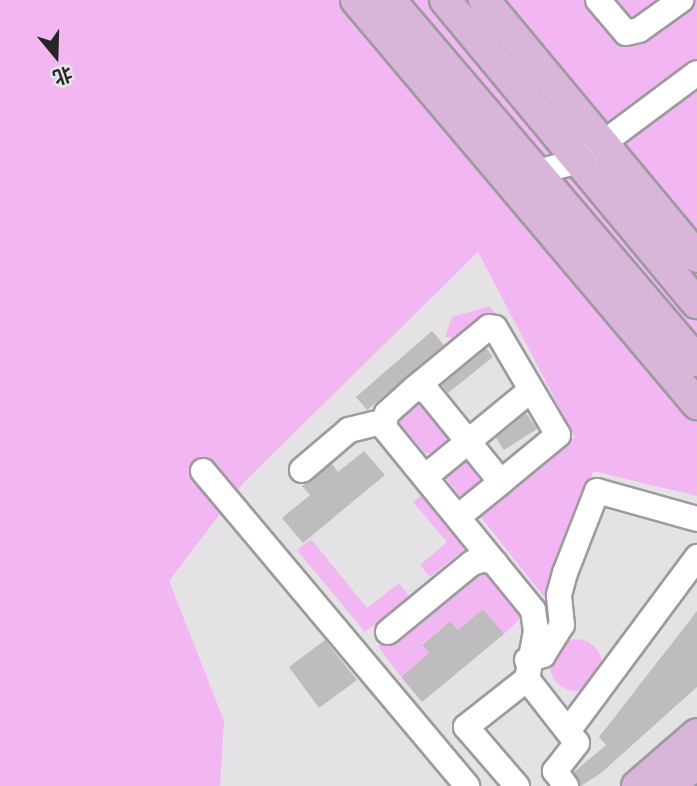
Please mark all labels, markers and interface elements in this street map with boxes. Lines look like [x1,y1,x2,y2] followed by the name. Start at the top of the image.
[21,21,91,91] north arrow
[50,60,76,91] text: 北

